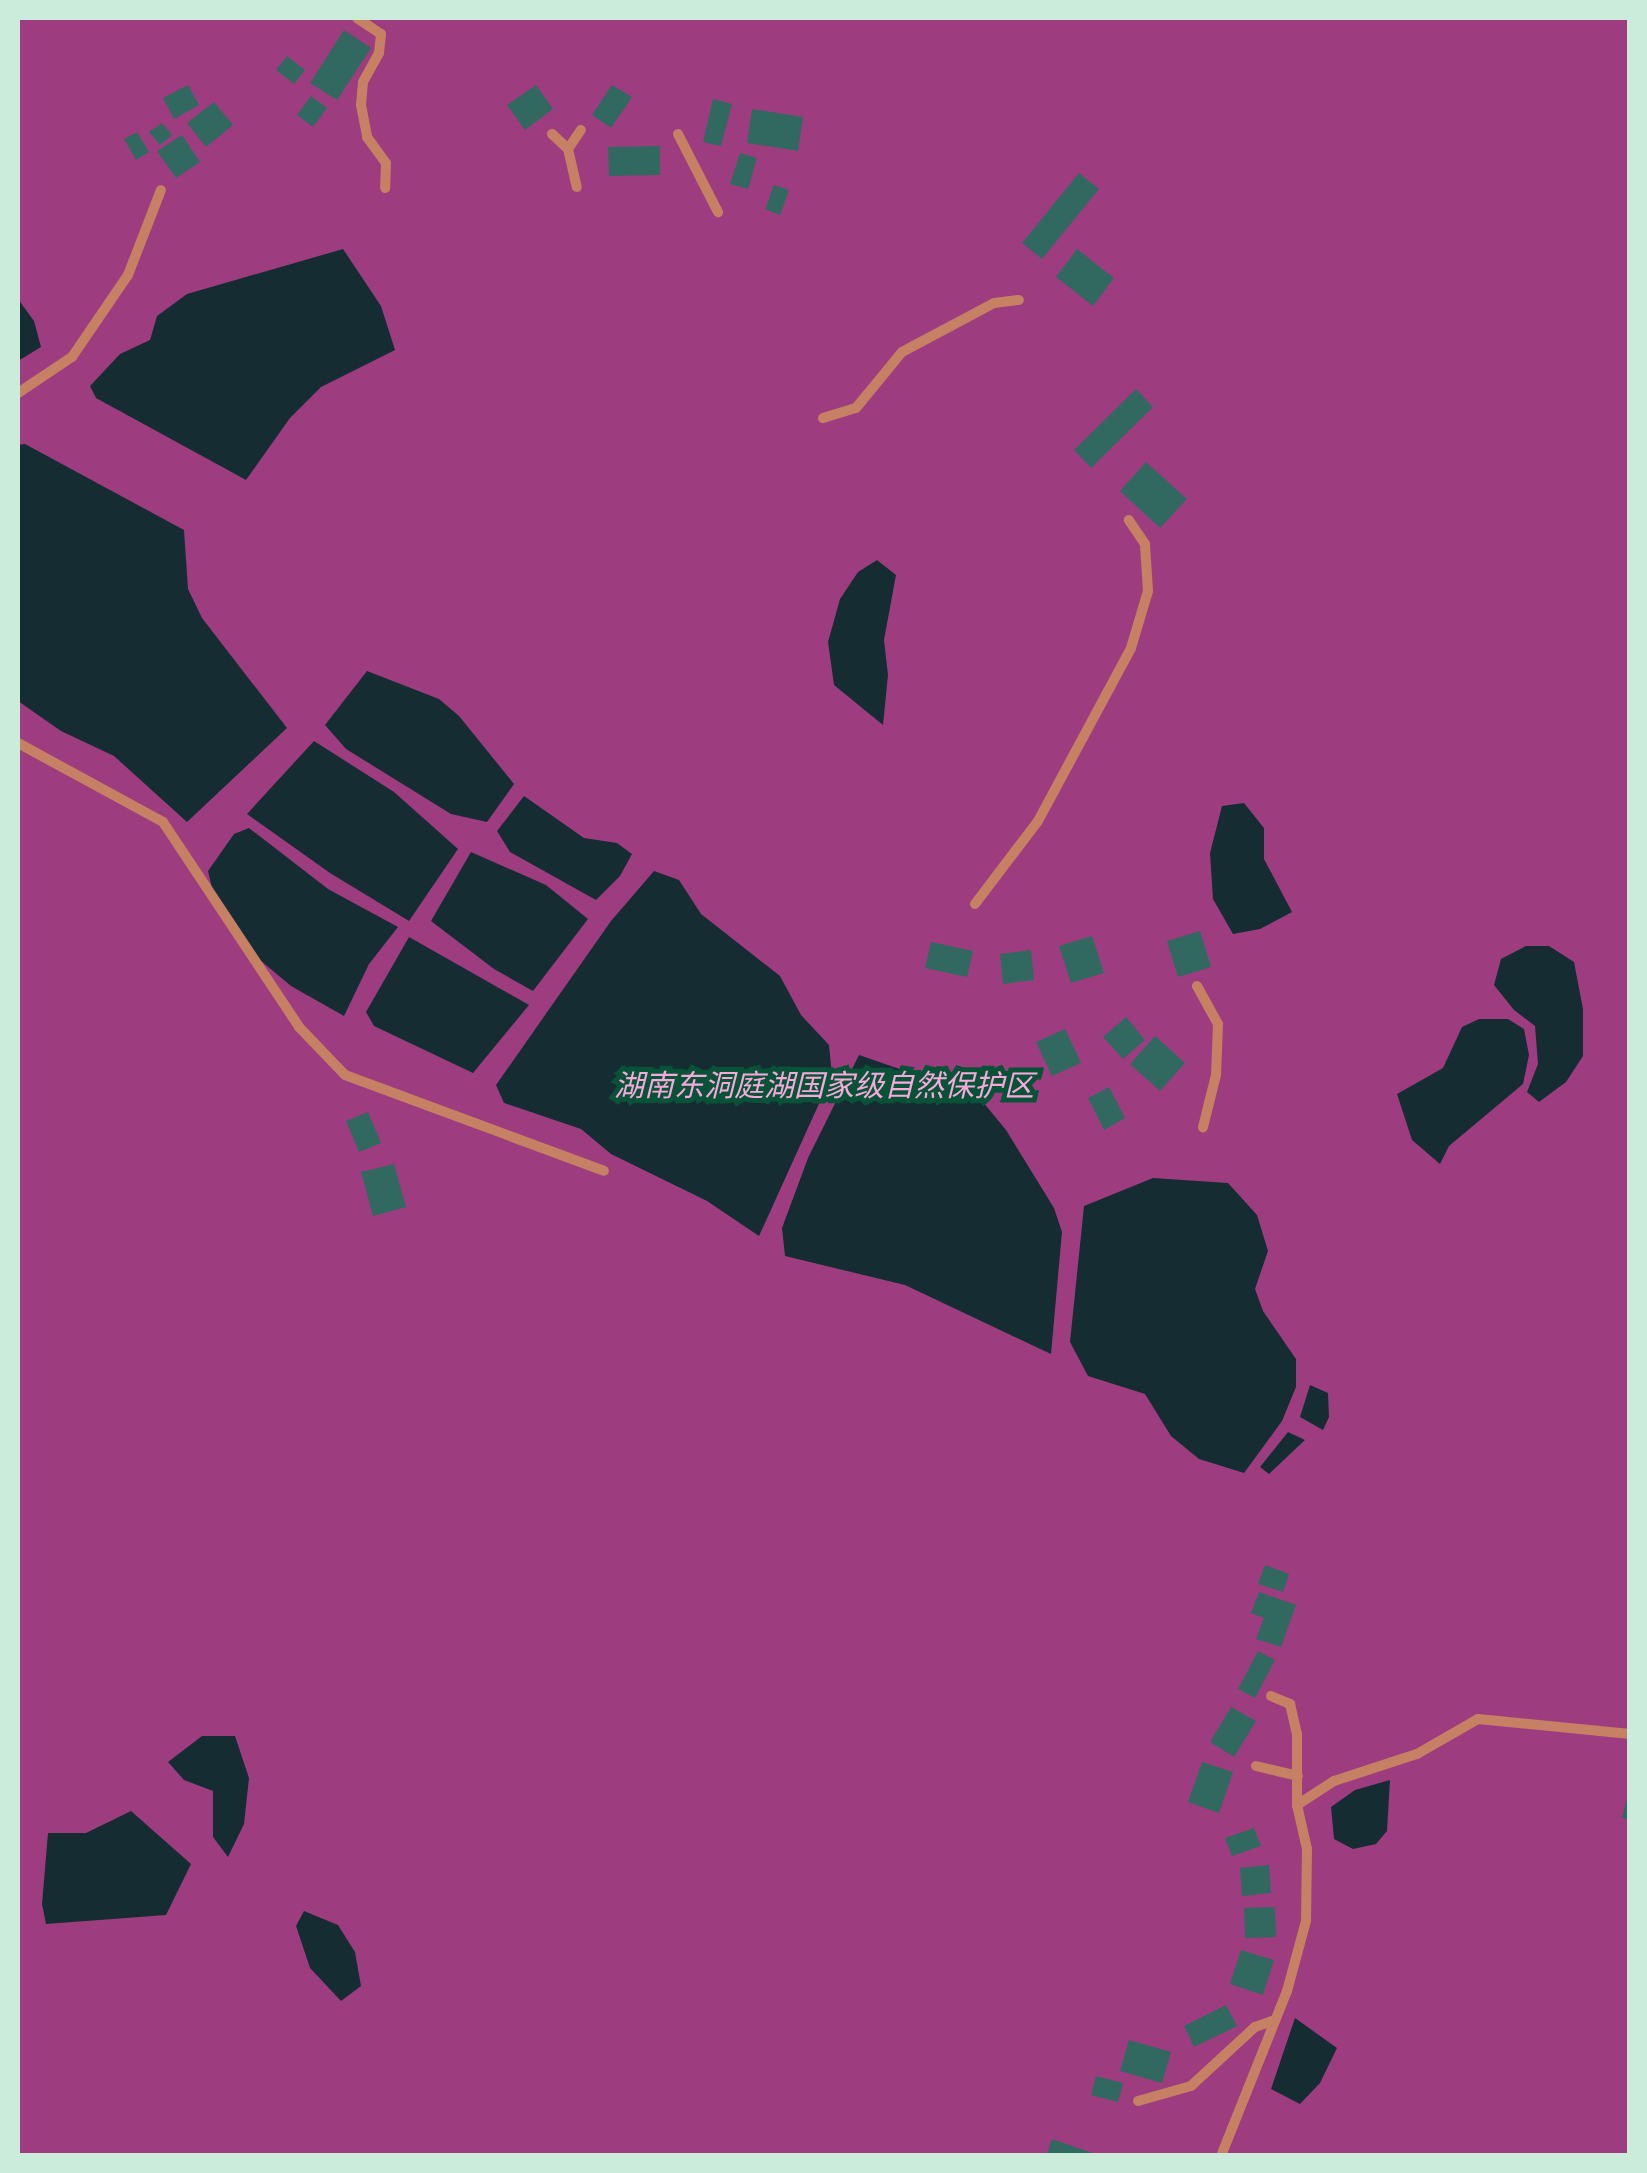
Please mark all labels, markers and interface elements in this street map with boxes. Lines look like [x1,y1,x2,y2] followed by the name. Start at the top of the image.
[614,1068,1034,1104] park label: 湖南东洞庭湖国家级自然保护区

